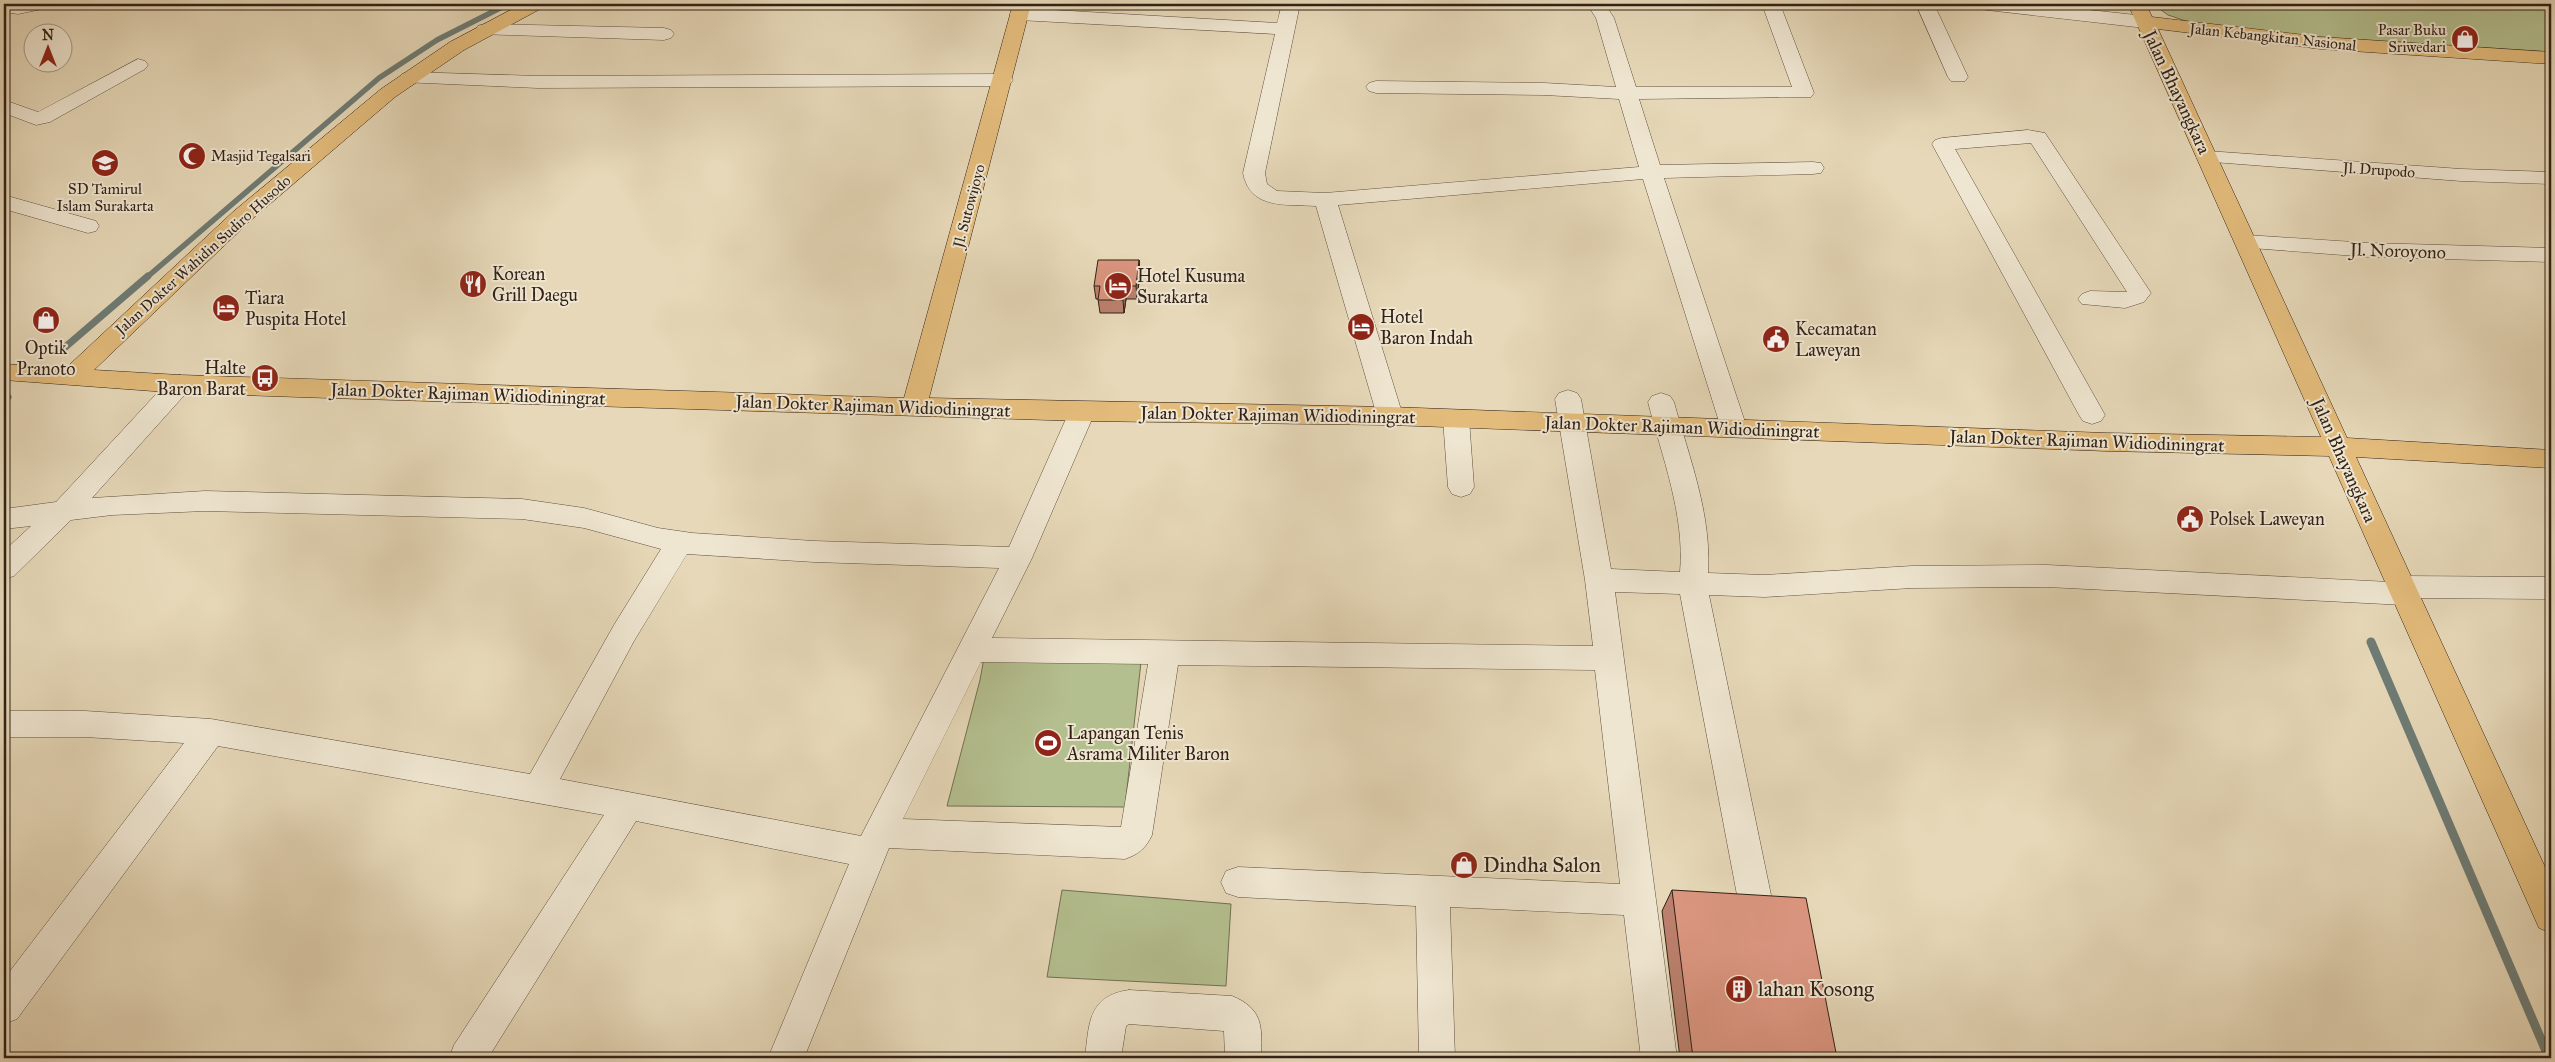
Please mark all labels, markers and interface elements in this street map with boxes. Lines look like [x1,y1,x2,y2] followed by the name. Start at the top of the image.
[2187,19,2358,56] street label: Jalan Kebangkitan Nasional
[2378,21,2446,56] place label: Pasar Buku Sriwedari
[22,22,72,72] north arrow
[2450,24,2480,54] shop icon: Pasar Buku Sriwedari
[2137,25,2215,158] street label: Jalan Bhayangkara
[42,27,54,44] text: N
[177,141,207,171] mosque icon: Masjid Tegalsari
[211,147,311,165] place label: Masjid Tegalsari
[90,148,120,178] school or university icon: SD Tamirul Islam Surakarta
[2340,158,2416,183] street label: Jl. Drupodo
[949,162,990,252] street label: Jl. Sutowijoyo
[110,171,295,341] street label: Jalan Dokter Wahidin Sudiro Husodo
[56,180,154,215] place label: SD Tamirul Islam Surakarta
[2348,238,2446,265] street label: Jl. Noroyono
[492,263,578,307] place label: Korean Grill Daegu
[1137,265,1246,308] place label: Hotel Kusuma Surakarta
[458,269,488,299] restaurant icon: Korean Grill Daegu
[1103,271,1133,301] hotel icon: Hotel Kusuma Surakarta
[245,287,347,330] place label: Tiara Puspita Hotel
[211,293,241,323] hotel icon: Tiara Puspita Hotel
[31,305,61,335] shop icon: Optik Pranoto
[1380,306,1473,349] place label: Hotel Baron Indah
[1346,312,1376,342] hotel icon: Hotel Baron Indah
[1795,318,1877,361] place label: Kecamatan Laweyan
[1761,324,1791,354] public building icon: Kecamatan Laweyan
[16,337,76,380] place label: Optik Pranoto
[157,357,247,400] place label: Halte Baron Barat
[250,363,280,393] bus stop icon: Halte Baron Barat
[328,378,607,411] street label: Jalan Dokter Rajiman Widiodiningrat
[733,390,1012,423] street label: Jalan Dokter Rajiman Widiodiningrat
[2305,392,2382,527] street label: Jalan Bhayangkara
[1138,402,1416,429] street label: Jalan Dokter Rajiman Widiodiningrat
[1542,411,1821,444] street label: Jalan Dokter Rajiman Widiodiningrat
[1947,425,2226,458] street label: Jalan Dokter Rajiman Widiodiningrat
[2175,504,2205,534] public building icon: Polsek Laweyan
[2209,508,2325,530] place label: Polsek Laweyan
[1066,722,1230,765] place label: Lapangan Tenis Asrama Militer Baron
[1033,728,1063,758] sports icon: Lapangan Tenis Asrama Militer Baron
[1449,850,1479,880] shop icon: Dindha Salon
[1483,852,1601,878] place label: Dindha Salon
[1724,974,1754,1004] building icon: lahan Kosong
[1758,976,1874,1002] place label: lahan Kosong

